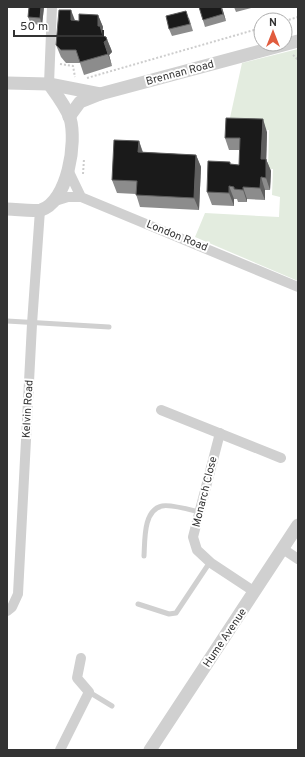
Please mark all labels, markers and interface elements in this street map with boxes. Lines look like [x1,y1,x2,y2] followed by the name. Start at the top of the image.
[14,12,103,38] scale bar
[253,12,293,52] north arrow
[269,16,277,30] text: N
[20,19,48,35] text: 50 m
[144,57,216,89] street label: Brennan Road
[144,217,210,255] street label: London Road
[19,379,37,439] street label: Kelvin Road
[189,455,221,529] street label: Monarch Close
[200,606,250,670] street label: Hume Avenue

